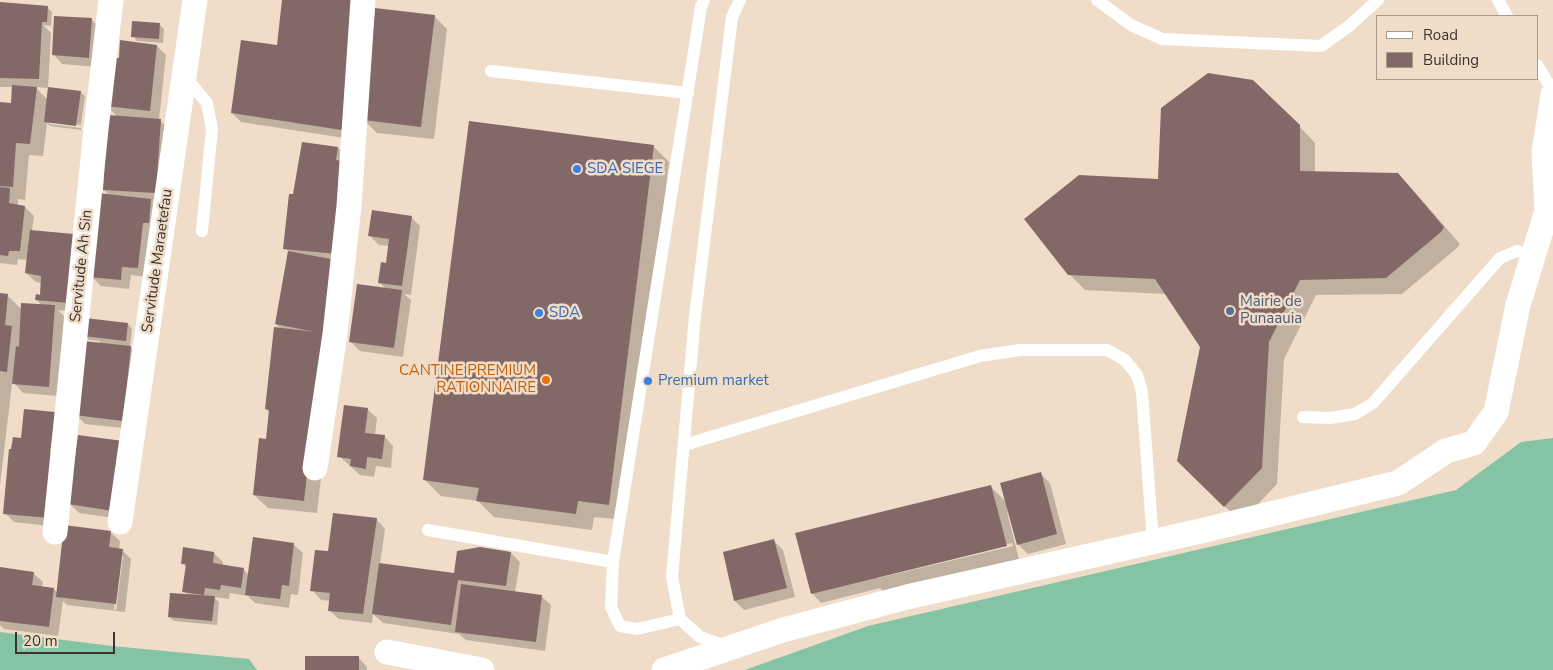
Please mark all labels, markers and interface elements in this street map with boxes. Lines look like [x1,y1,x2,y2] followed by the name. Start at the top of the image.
[1376,15,1538,80] legend
[1423,25,1458,45] text: Road
[1423,50,1479,70] text: Building
[587,160,663,178] place label: SDA SIEGE
[571,163,583,175] marker: SDA SIEGE
[139,188,177,334] street label: Servitude Maraetefau
[67,209,97,323] street label: Servitude Ah Sin
[1240,293,1302,328] place label: Mairie de Punaauia
[549,304,580,322] place label: SDA
[1224,305,1236,317] marker: Mairie de Punaauia
[533,307,545,319] marker: SDA
[399,362,536,397] place label: CANTINE PREMIUM RATIONNAIRE
[658,372,769,390] place label: Premium market
[540,374,552,386] marker: CANTINE PREMIUM RATIONNAIRE
[642,375,654,387] marker: Premium market
[18,622,118,654] scale bar
[23,631,58,651] text: 20 m

